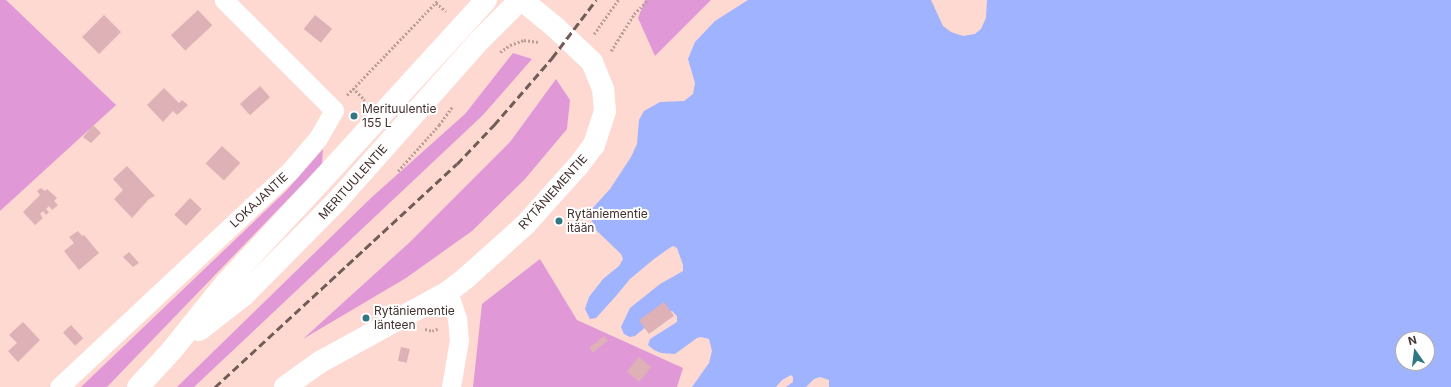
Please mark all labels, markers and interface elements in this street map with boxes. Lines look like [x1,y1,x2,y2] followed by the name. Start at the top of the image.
[362,102,436,130] place label: Merituulentie 155 L
[349,111,359,121] marker: Merituulentie 155 L
[316,142,390,222] street label: MERITUULENTIE
[516,152,590,232] street label: RYTÄNIEMENTIE
[227,169,291,231] street label: LOKAJANTIE
[567,207,648,235] place label: Rytäniementie itään
[554,216,564,226] marker: Rytäniementie itään
[374,304,455,332] place label: Rytäniementie länteen
[361,313,371,323] marker: Rytäniementie länteen
[1395,331,1435,371] north arrow
[1407,333,1418,348] text: N

